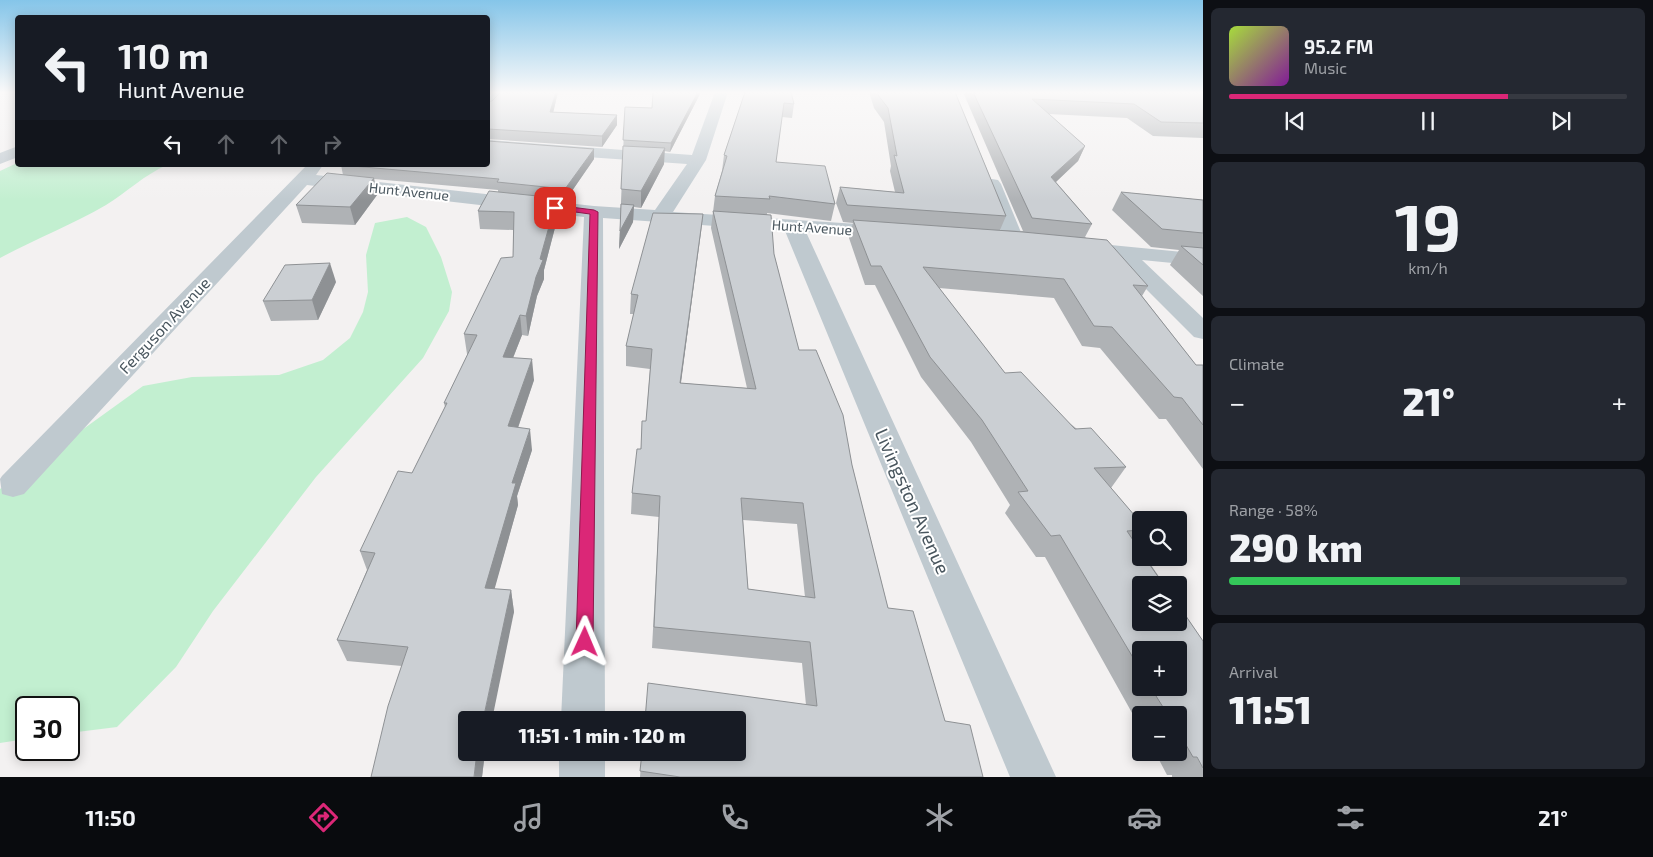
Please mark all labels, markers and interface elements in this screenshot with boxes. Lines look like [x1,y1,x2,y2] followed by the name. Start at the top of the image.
[118,34,209,76] text: 110 m
[35,35,100,100] icon: left
[1304,35,1373,58] text: 95.2 FM
[1304,58,1347,77] text: Music
[118,76,245,102] text: Hunt Avenue
[1281,107,1309,135] icon: previous
[1414,107,1442,135] icon: pause
[1547,107,1575,135] icon: next
[159,130,187,158] icon: left
[212,130,240,158] icon: ahead
[265,130,293,158] icon: ahead
[318,130,346,158] icon: right
[368,178,450,204] street label: Hunt Avenue
[1395,186,1461,264] text: 19
[534,187,576,229] pin
[541,194,569,222] icon: arrive
[771,216,853,238] street label: Hunt Avenue
[1408,258,1448,277] text: km/h
[115,273,213,377] street label: Ferguson Avenue
[1229,354,1284,373] text: Climate
[1402,378,1455,424] text: 21°
[1229,385,1245,419] text: −
[1612,385,1627,419] text: +
[871,425,955,577] street label: Livingston Avenue
[1229,500,1318,519] text: Range · 58%
[1132,511,1187,761] map controls
[1132,511,1187,566] button: search
[1229,524,1363,570] text: 290 km
[1132,576,1187,631] button: layers
[558,615,610,667] position arrow
[1132,641,1187,696] button: +
[1229,662,1278,681] text: Arrival
[1229,686,1312,732] text: 11:51
[15,696,80,761] speed limit sign: 30
[1132,706,1187,761] button: −
[519,724,685,747] text: 11:51 · 1 min · 120 m
[306,800,341,835] icon: directions
[511,800,546,835] icon: music
[717,800,752,835] icon: phone
[922,800,957,835] icon: climate
[1127,800,1162,835] icon: car
[1333,800,1368,835] icon: filters
[85,804,136,830] text: 11:50
[1538,804,1568,830] text: 21°

